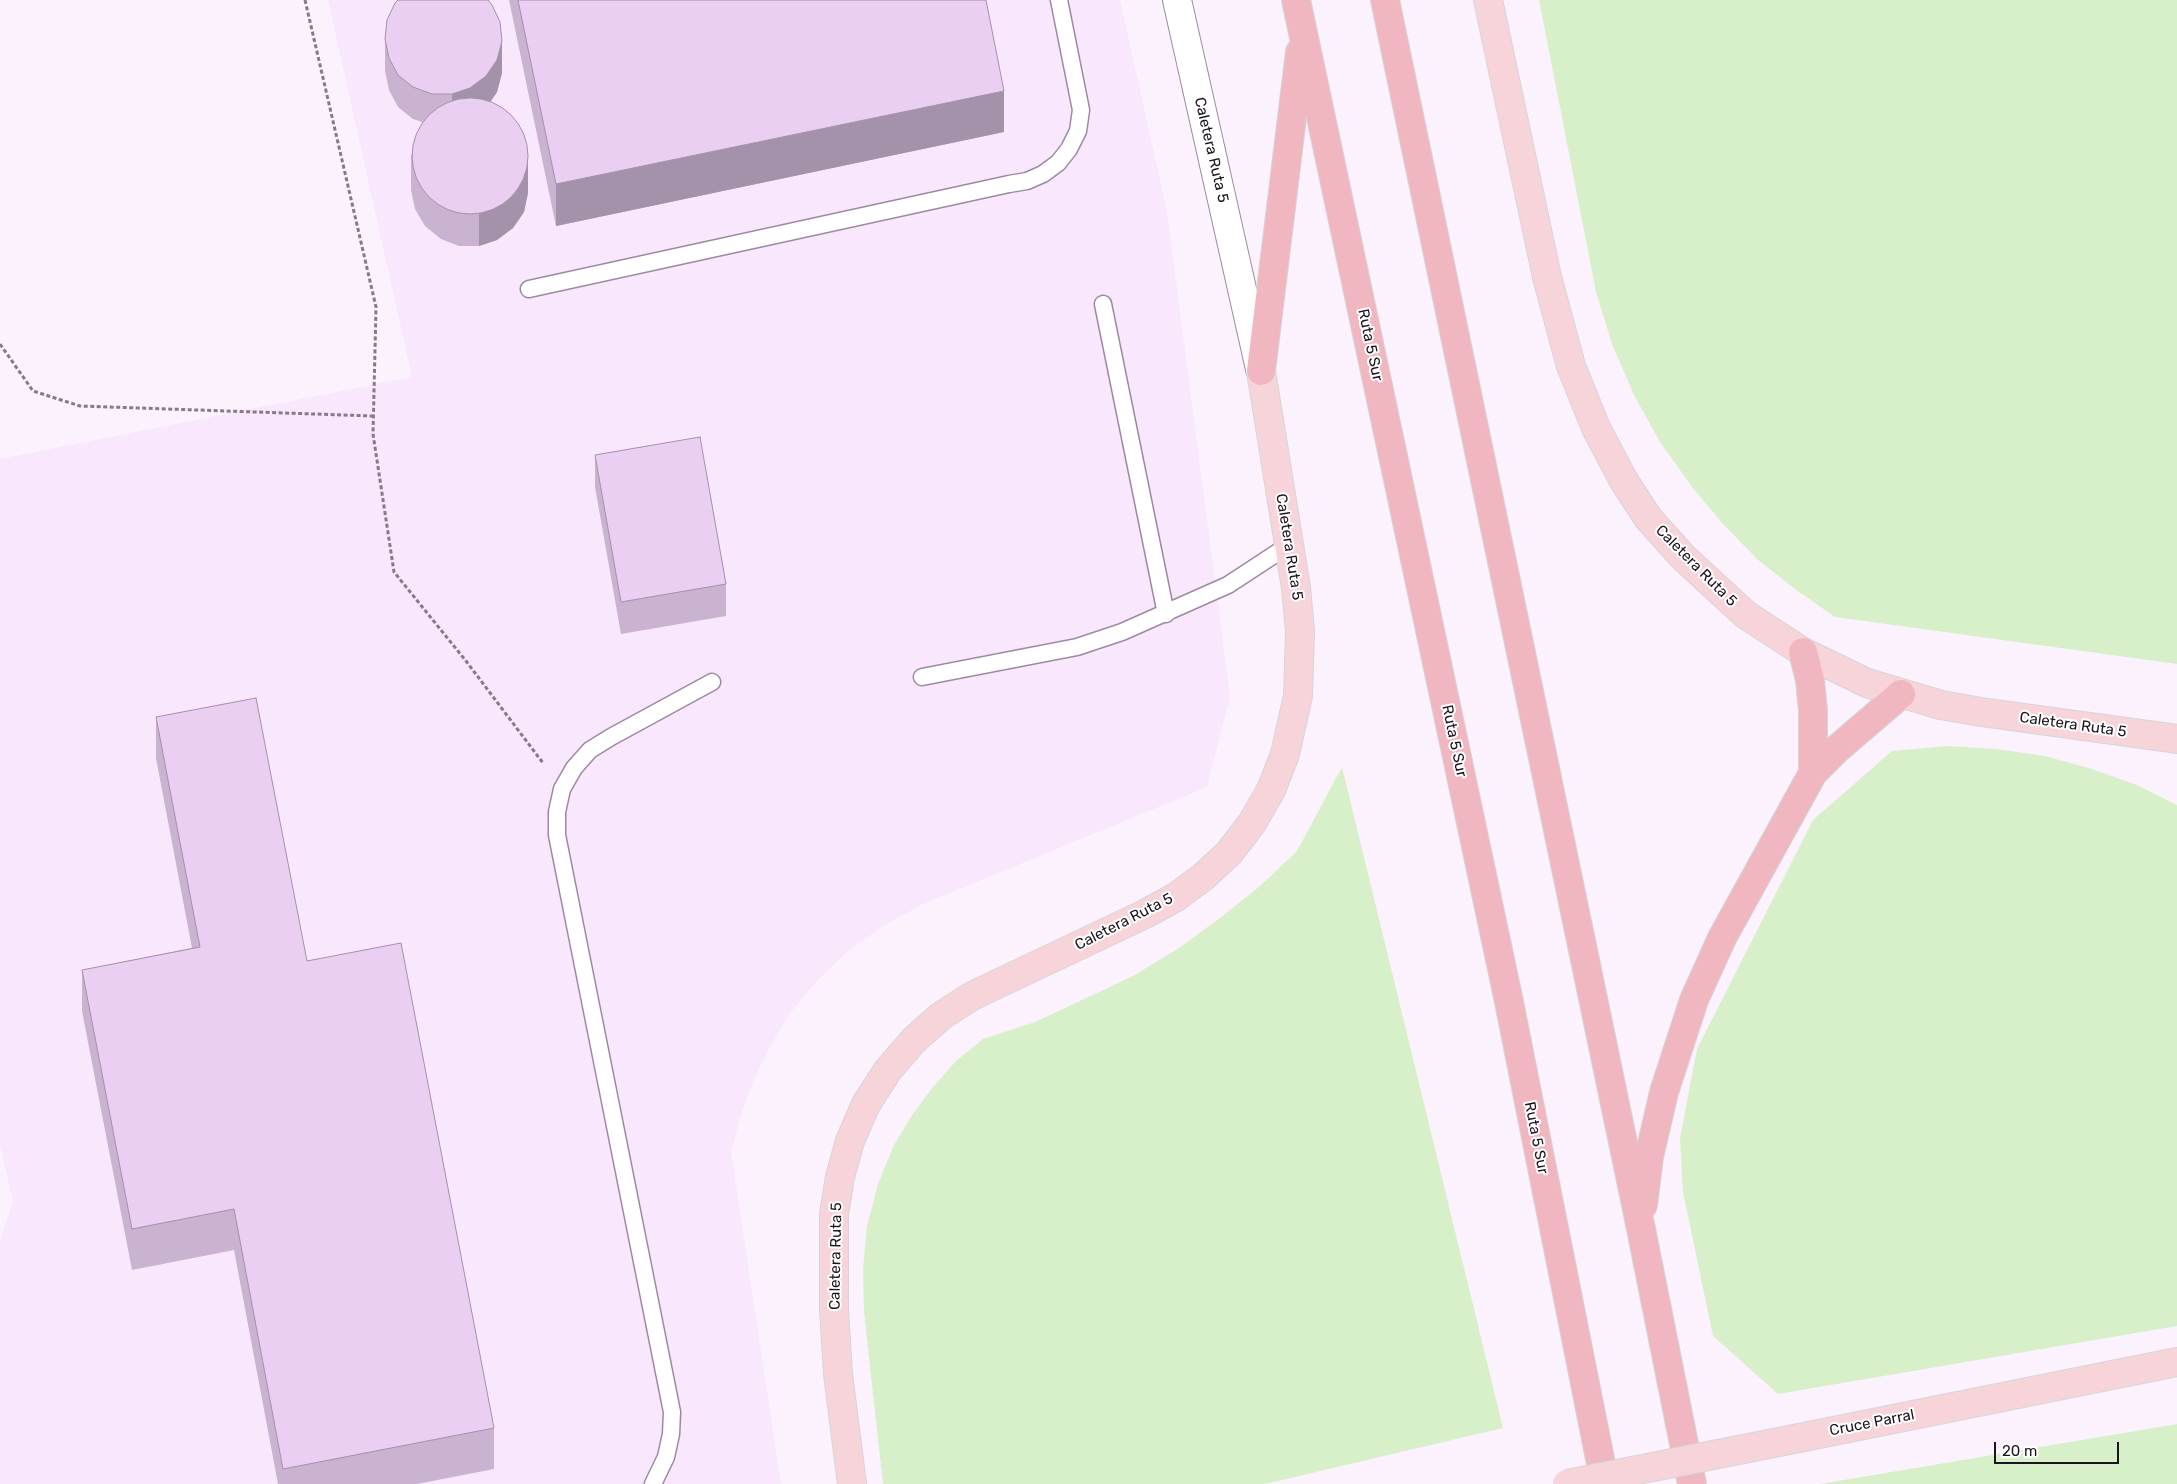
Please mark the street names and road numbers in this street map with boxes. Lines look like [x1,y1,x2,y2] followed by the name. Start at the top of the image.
[1190,96,1232,204] street label: Caletera Ruta 5
[1354,307,1386,383] street label: Ruta 5 Sur
[1272,492,1306,602] street label: Caletera Ruta 5
[1652,522,1740,610] street label: Caletera Ruta 5
[1438,703,1470,779] street label: Ruta 5 Sur
[2018,709,2128,741] street label: Caletera Ruta 5
[1072,890,1176,954] street label: Caletera Ruta 5
[1520,1100,1552,1176] street label: Ruta 5 Sur
[826,1202,846,1310] street label: Caletera Ruta 5
[1828,1406,1916,1440] street label: Cruce Parral

